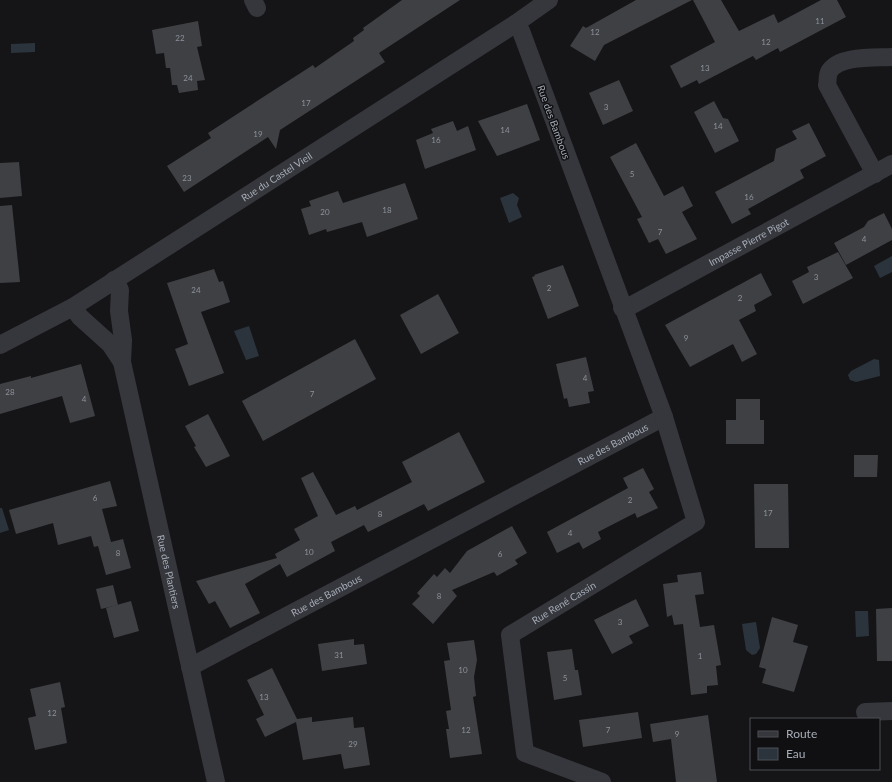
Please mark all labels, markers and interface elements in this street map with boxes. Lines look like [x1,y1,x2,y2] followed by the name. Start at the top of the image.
[815,16,825,26] house number: 11
[590,27,600,37] house number: 12
[175,33,185,43] house number: 22
[761,37,771,47] house number: 12
[700,63,710,73] house number: 13
[183,73,193,83] house number: 24
[535,83,573,161] street label: Rue des Bambous
[301,98,311,108] house number: 17
[604,102,609,112] house number: 3
[713,121,723,131] house number: 14
[500,125,510,135] house number: 14
[253,129,263,139] house number: 19
[431,135,441,145] house number: 16
[239,150,314,204] street label: Rue du Castel Vieil
[630,169,635,179] house number: 5
[182,173,192,183] house number: 23
[744,192,754,202] house number: 16
[382,205,392,215] house number: 18
[320,207,330,217] house number: 20
[706,215,791,268] street label: Impasse Pierre Pigot
[658,227,663,237] house number: 7
[862,234,867,244] house number: 4
[814,272,819,282] house number: 3
[547,283,552,293] house number: 2
[191,285,201,295] house number: 24
[738,293,743,303] house number: 2
[684,333,689,343] house number: 9
[583,373,588,383] house number: 4
[5,387,15,397] house number: 28
[310,389,315,399] house number: 7
[82,394,87,404] house number: 4
[575,420,650,468] street label: Rue des Bambous
[93,493,98,503] house number: 6
[628,495,633,505] house number: 2
[763,508,773,518] house number: 17
[378,509,383,519] house number: 8
[568,528,573,538] house number: 4
[155,534,183,610] street label: Rue des Plantiers
[304,547,314,557] house number: 10
[116,548,121,558] house number: 8
[498,549,503,559] house number: 6
[289,572,364,619] street label: Rue des Bambous
[530,578,598,626] street label: Rue René Cassin
[437,591,442,601] house number: 8
[618,617,623,627] house number: 3
[334,650,344,660] house number: 31
[698,651,703,661] house number: 1
[458,665,468,675] house number: 10
[563,673,568,683] house number: 5
[259,692,269,702] house number: 13
[47,708,57,718] house number: 12
[750,718,880,770] legend
[461,725,471,735] house number: 12
[606,725,611,735] house number: 7
[786,726,817,741] text: Route
[675,729,680,739] house number: 9
[348,739,358,749] house number: 29
[786,746,806,761] text: Eau

